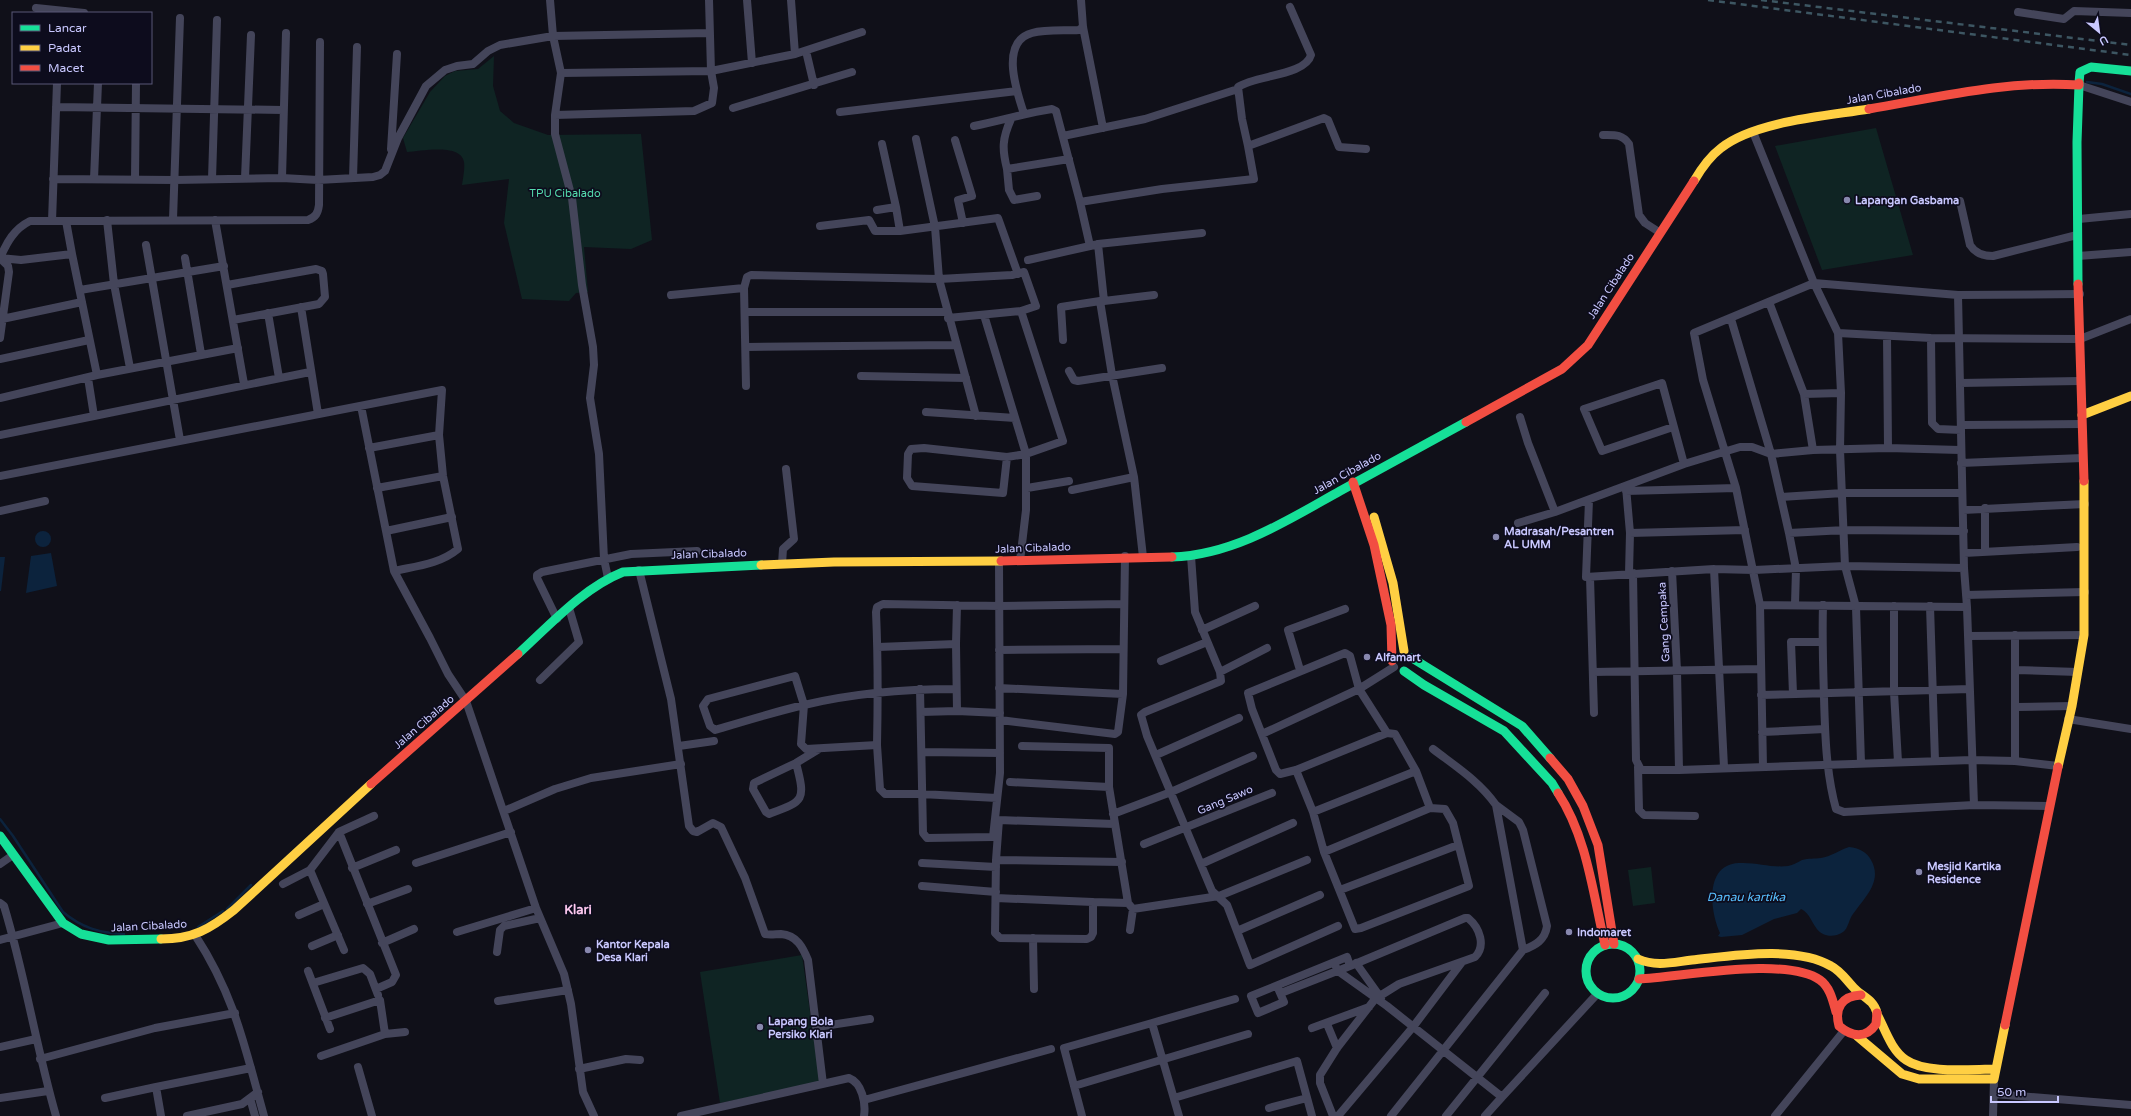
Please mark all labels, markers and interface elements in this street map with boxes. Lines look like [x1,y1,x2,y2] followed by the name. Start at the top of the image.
[12,12,152,84] legend
[2079,12,2119,52] north arrow
[48,21,87,35] text: Lancar
[2097,33,2110,48] text: U
[48,41,82,55] text: Padat
[48,61,84,75] text: Macet
[1846,81,1923,107] street label: Jalan Cibalado
[529,187,601,200] park label: TPU Cibalado
[1855,194,1959,208] place label: Lapangan Gasbama
[1842,195,1852,205] marker: Lapangan Gasbama
[1585,250,1637,321] street label: Jalan Cibalado
[1311,449,1384,497] street label: Jalan Cibalado
[1504,525,1614,551] place label: Madrasah/Pesantren AL UMM
[1491,532,1501,542] marker: Madrasah/Pesantren AL UMM
[995,540,1071,556] street label: Jalan Cibalado
[671,546,747,562] street label: Jalan Cibalado
[1655,582,1673,662] street label: Gang Cempaka
[1375,651,1422,664] place label: Alfamart
[1362,652,1372,662] marker: Alfamart
[391,692,457,752] street label: Jalan Cibalado
[1195,782,1255,818] street label: Gang Sawo
[1927,860,2001,886] place label: Mesjid Kartika Residence
[1914,867,1924,877] marker: Mesjid Kartika Residence
[1707,890,1786,904] water label: Danau kartika
[564,902,592,918] district label: Klari
[111,918,188,934] street label: Jalan Cibalado
[1577,926,1632,939] place label: Indomaret
[1564,927,1574,937] marker: Indomaret
[596,938,670,964] place label: Kantor Kepala Desa Klari
[583,945,593,955] marker: Kantor Kepala Desa Klari
[768,1015,833,1041] place label: Lapang Bola Persiko Klari
[755,1022,765,1032] marker: Lapang Bola Persiko Klari
[1991,1078,2058,1104] scale bar
[1997,1085,2026,1099] text: 50 m

